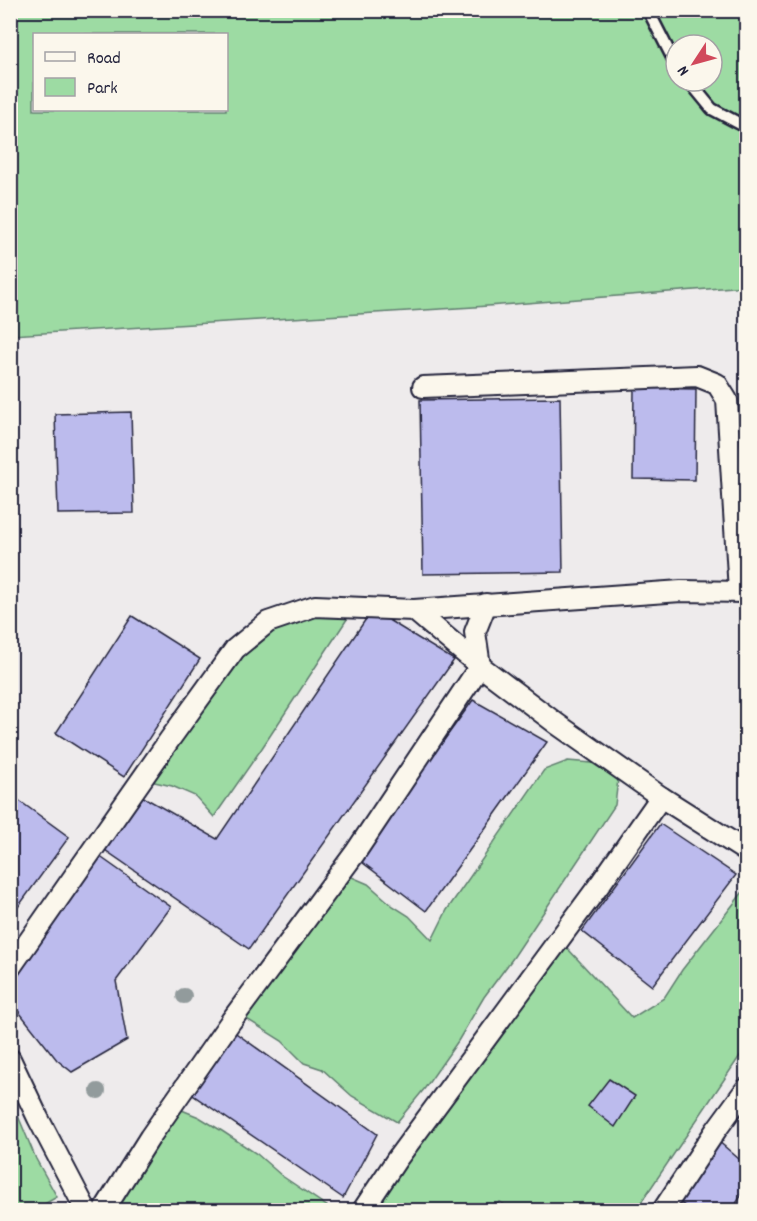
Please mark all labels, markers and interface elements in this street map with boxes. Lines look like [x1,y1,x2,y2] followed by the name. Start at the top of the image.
[33,33,228,111] legend
[664,33,724,93] north arrow
[87,47,121,72] text: Road
[672,60,696,80] text: N
[87,77,118,102] text: Park

